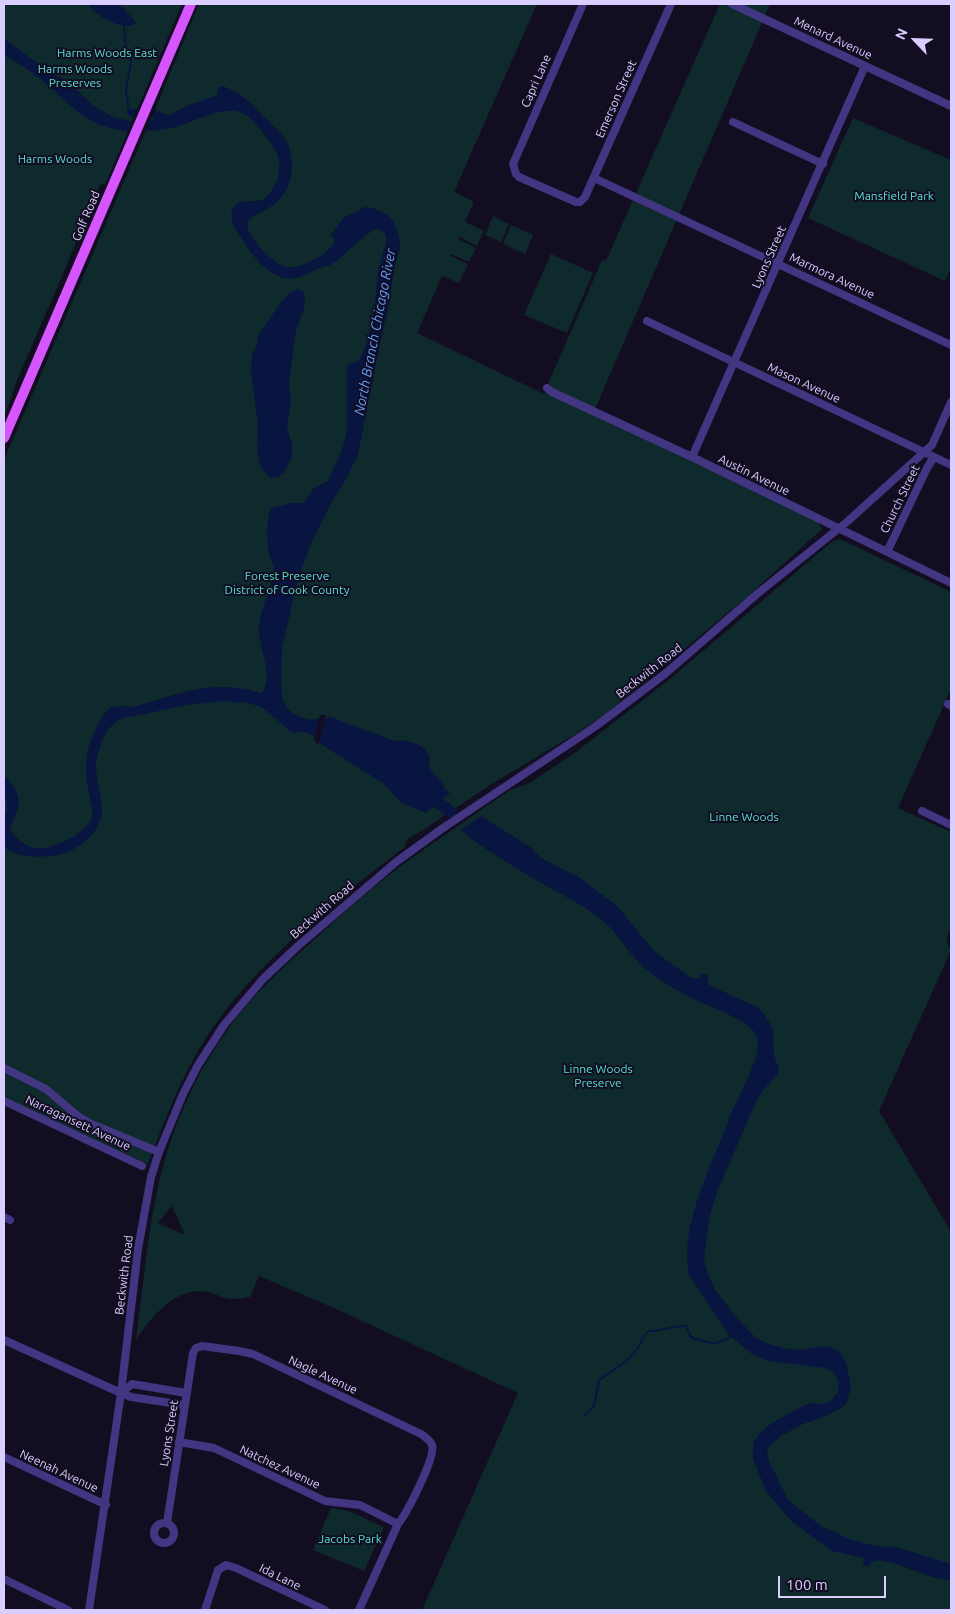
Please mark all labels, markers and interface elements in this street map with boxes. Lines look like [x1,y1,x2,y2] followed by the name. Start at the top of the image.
[792,14,874,62] street label: Menard Avenue
[890,15,940,65] north arrow
[892,26,911,42] text: N
[57,46,157,60] park label: Harms Woods East
[518,52,554,110] street label: Capri Lane
[592,58,640,140] street label: Emerson Street
[38,62,112,90] park label: Harms Woods Preserves
[18,152,92,166] park label: Harms Woods
[69,189,103,243] street label: Golf Road
[854,189,934,203] park label: Mansfield Park
[749,223,789,291] street label: Lyons Street
[351,247,399,417] water label: North Branch Chicago River
[787,250,877,302] street label: Marmora Avenue
[765,360,843,406] street label: Mason Avenue
[716,452,792,498] street label: Austin Avenue
[877,462,923,536] street label: Church Street
[225,569,349,597] park label: Forest Preserve District of Cook County
[613,641,685,701] street label: Beckwith Road
[709,810,779,824] park label: Linne Woods
[287,878,357,942] street label: Beckwith Road
[563,1062,633,1090] park label: Linne Woods Preserve
[23,1092,133,1154] street label: Narragansett Avenue
[112,1234,136,1316] street label: Beckwith Road
[286,1353,360,1397] street label: Nagle Avenue
[157,1399,181,1467] street label: Lyons Street
[237,1442,323,1492] street label: Natchez Avenue
[18,1447,100,1495] street label: Neenah Avenue
[318,1532,382,1546] park label: Jacobs Park
[257,1561,303,1593] street label: Ida Lane
[780,1566,888,1598] scale bar
[786,1576,828,1593] text: 100 m

